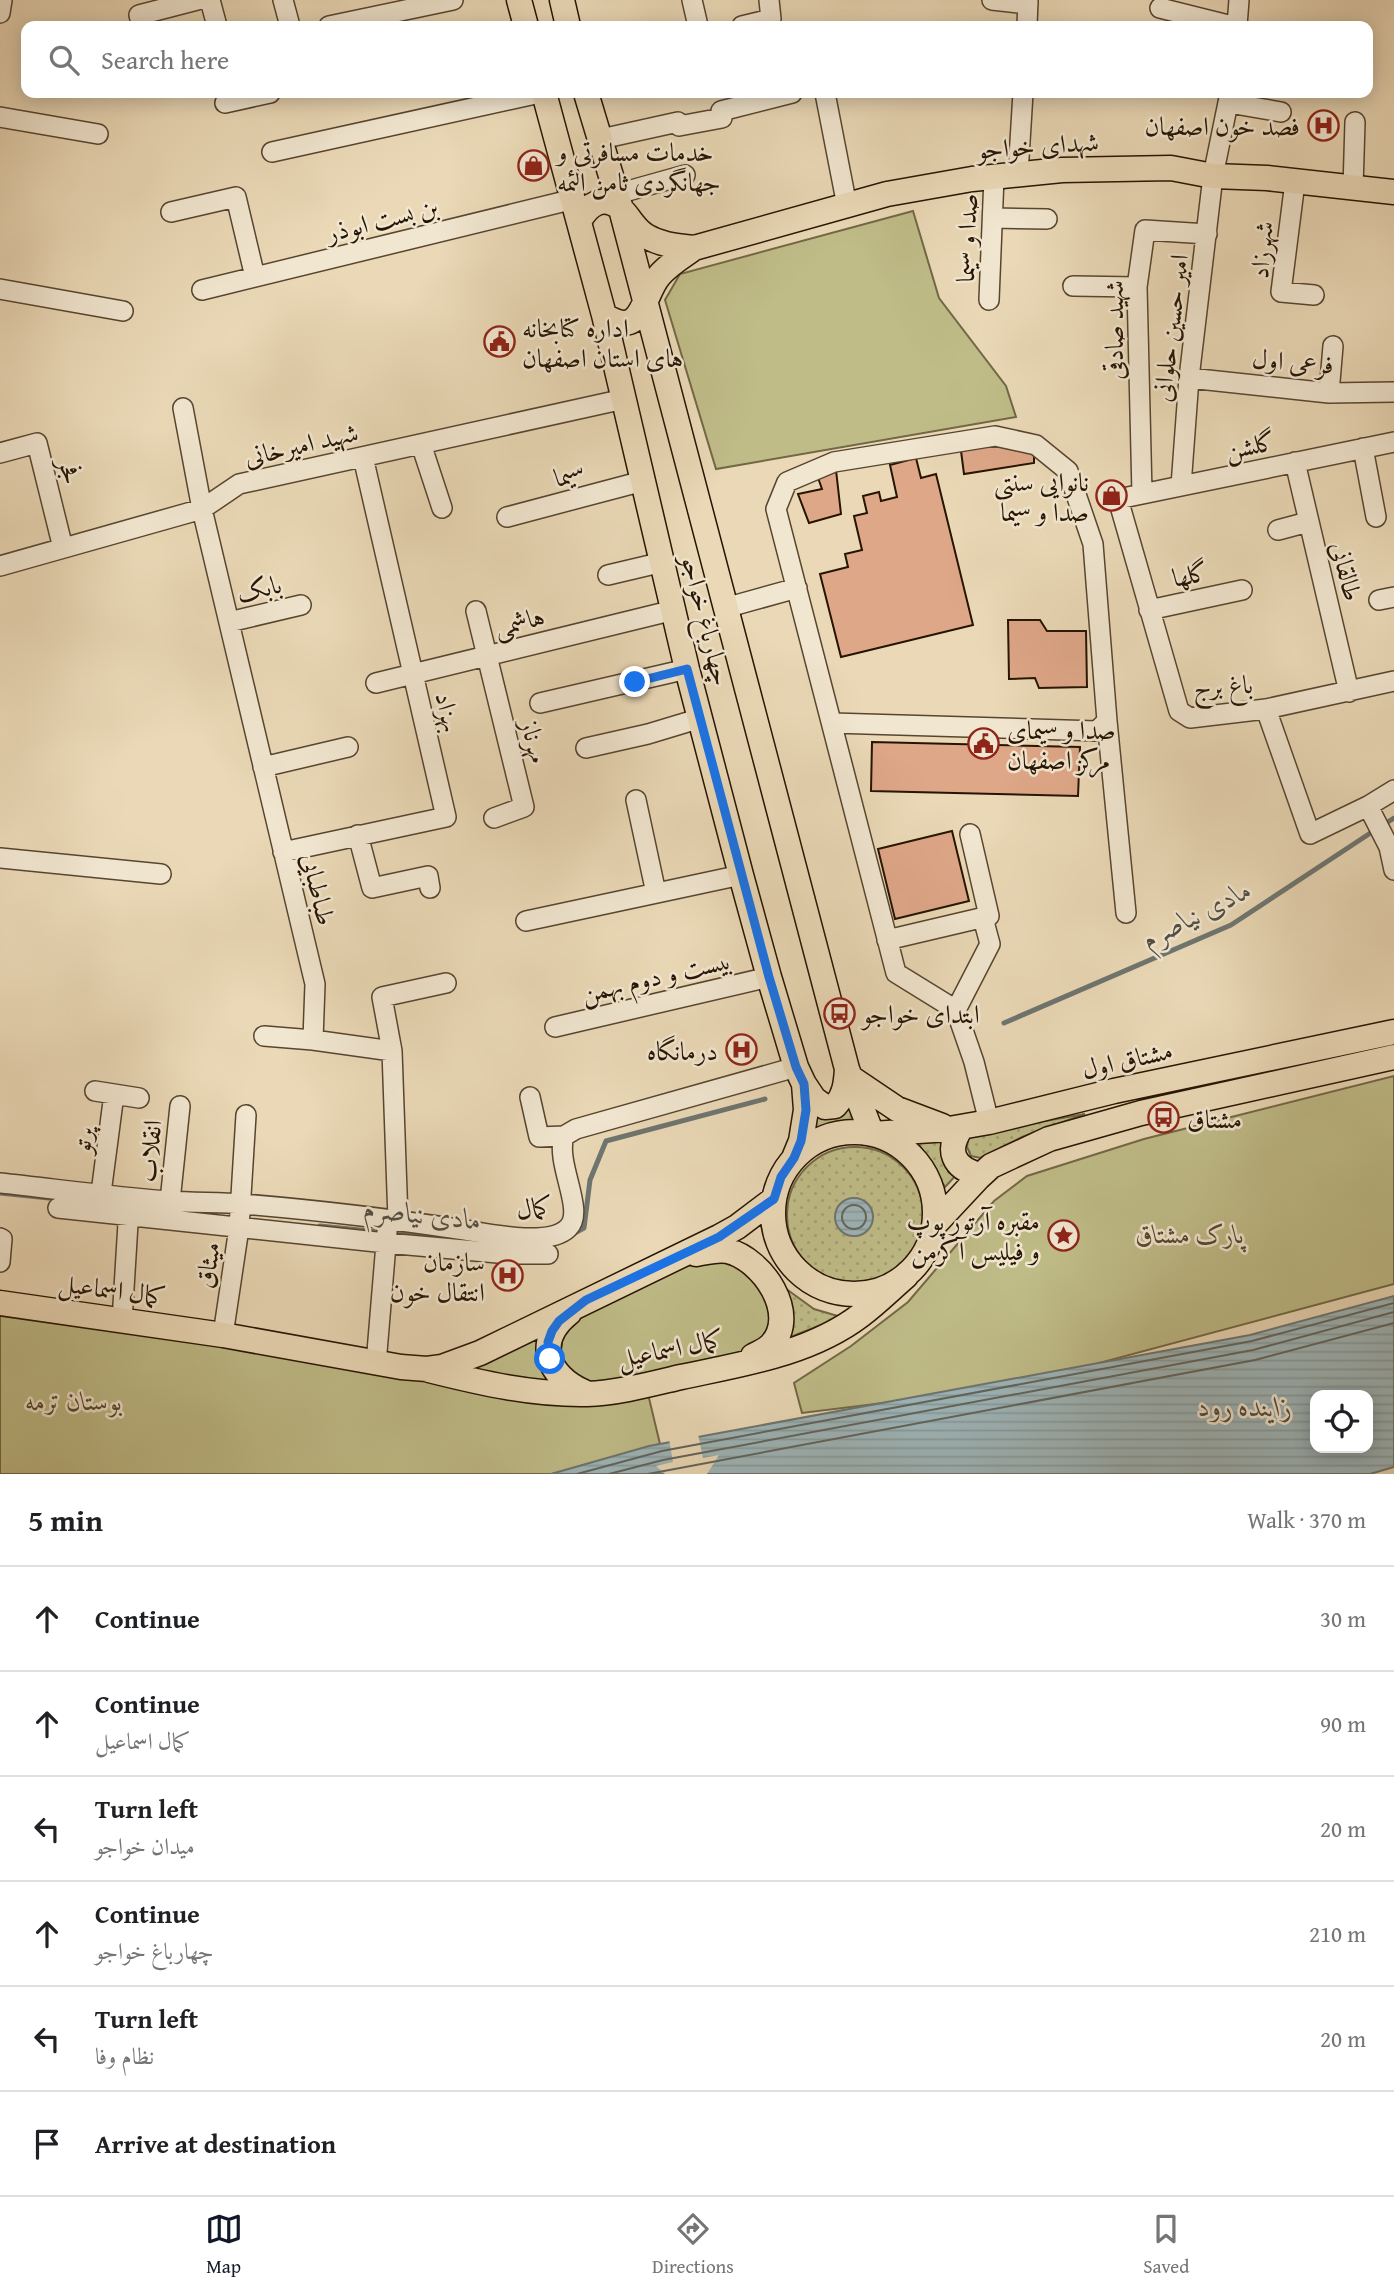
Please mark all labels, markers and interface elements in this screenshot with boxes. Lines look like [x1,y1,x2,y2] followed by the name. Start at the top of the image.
[21,21,1373,98] search box
[101,40,229,79] text: Search here
[45,41,83,79] icon: search
[1144,106,1300,145] place label: فصد خون اصفهان
[1306,108,1340,142] hospital icon: فصد خون اصفهان
[973,121,1100,169] street label: شهدای خواجو
[554,132,721,201] place label: خدمات مسافرتی و جهانگردی ثامن الئمه
[517,149,551,183] shop icon: خدمات مسافرتی و جهانگردی ثامن الئمه
[319,186,442,252] street label: بن بست ابوذر
[945,193,987,283] street label: صدا و سیما
[1239,220,1283,280] street label: شهرزاد
[1142,252,1198,404] street label: امیر حسین حلوانی
[1094,280,1133,380] street label: شهید صادقی
[522,308,683,377] place label: اداره کتابخانه های استان اصفهان
[482,325,516,359] public building icon: اداره کتابخانه های استان اصفهان
[1251,338,1335,384] street label: فرعی اول
[240,412,362,476] street label: شهید امیرخانی
[1221,421,1279,469] street label: گلشن
[48,451,93,488] street label: فجر
[549,451,589,497] street label: سیما
[994,462,1089,531] place label: نانوایی سنتی صدا و سیما
[1095,479,1129,513] shop icon: نانوایی سنتی صدا و سیما
[1321,537,1373,605] street label: طالقانی
[668,547,742,690] street label: چهارباغ خواجو
[1168,551,1212,597] street label: گلها
[233,564,285,612] street label: بابک
[490,596,548,646] street label: هاشمی
[1192,664,1254,711] street label: باغ برج
[619,666,650,697] route end
[425,688,473,736] street label: بهزاد
[1007,710,1116,779] place label: صدا و سیمای مرکز اصفهان
[510,712,559,767] street label: مهرناز
[967,727,1001,761] public building icon: صدا و سیمای مرکز اصفهان
[292,849,346,929] street label: طباطبایی
[1134,868,1260,963] water label: مادی نیاصرم
[577,940,736,1016] street label: بیست و دوم بهمن
[859,994,980,1033] place label: ابتدای خواجو
[822,996,856,1030] bus stop icon: ابتدای خواجو
[1078,1030,1176,1088] street label: مشتاق اول
[647,1031,718,1070] place label: درمانگاه
[724,1033,758,1067] hospital icon: درمانگاه
[1187,1099,1242,1138] place label: مشتاق
[1147,1101,1181,1135] bus stop icon: مشتاق
[126,1118,172,1184] street label: انقلاب
[60,1122,103,1159] street label: پرتو
[513,1185,555,1229] street label: کمال
[361,1186,484,1245] water label: مادی نیاصرم
[906,1201,1040,1270] place label: مقبره آرتور پوپ و فیلیس آکرمن
[1136,1214,1247,1253] park label: پارک مشتاق
[1046,1218,1080,1252] place icon: مقبره آرتور پوپ و فیلیس آکرمن
[184,1239,230,1291] street label: میثاق
[390,1242,485,1311] place label: سازمان انتقال خون
[491,1259,525,1293] hospital icon: سازمان انتقال خون
[56,1262,168,1316] street label: کمال اسماعیل
[614,1319,726,1377] street label: کمال اسماعیل
[534,1343,565,1374] route start
[26,1381,122,1420] park label: بوستان ترمه
[1198,1385,1292,1426] water label: زاینده رود
[1310,1390,1373,1453] map controls
[1310,1390,1373,1453] button: locate
[28,1498,103,1542] text: 5 min
[1247,1503,1366,1536] text: Walk · 370 m
[95,1599,200,1638] text: Continue
[28,1600,66,1638] icon: ahead
[1320,1602,1366,1635] text: 30 m
[95,1684,200,1723] text: Continue
[28,1705,66,1743] icon: ahead
[1320,1707,1366,1740] text: 90 m
[95,1724,190,1757] text: کمال اسماعیل
[95,1789,198,1828] text: Turn left
[28,1810,66,1848] icon: left
[1320,1812,1366,1845] text: 20 m
[95,1829,195,1862] text: میدان خواجو
[95,1894,200,1933] text: Continue
[28,1915,66,1953] icon: ahead
[1309,1917,1366,1950] text: 210 m
[95,1934,214,1967] text: چهارباغ خواجو
[95,1999,198,2038] text: Turn left
[28,2020,66,2058] icon: left
[1320,2022,1366,2055] text: 20 m
[95,2039,154,2072] text: نظام وفا
[95,2124,336,2163] text: Arrive at destination
[28,2125,66,2163] icon: arrive
[205,2210,243,2280] tab: Map
[652,2210,734,2280] tab: Directions
[1143,2210,1189,2280] tab: Saved

